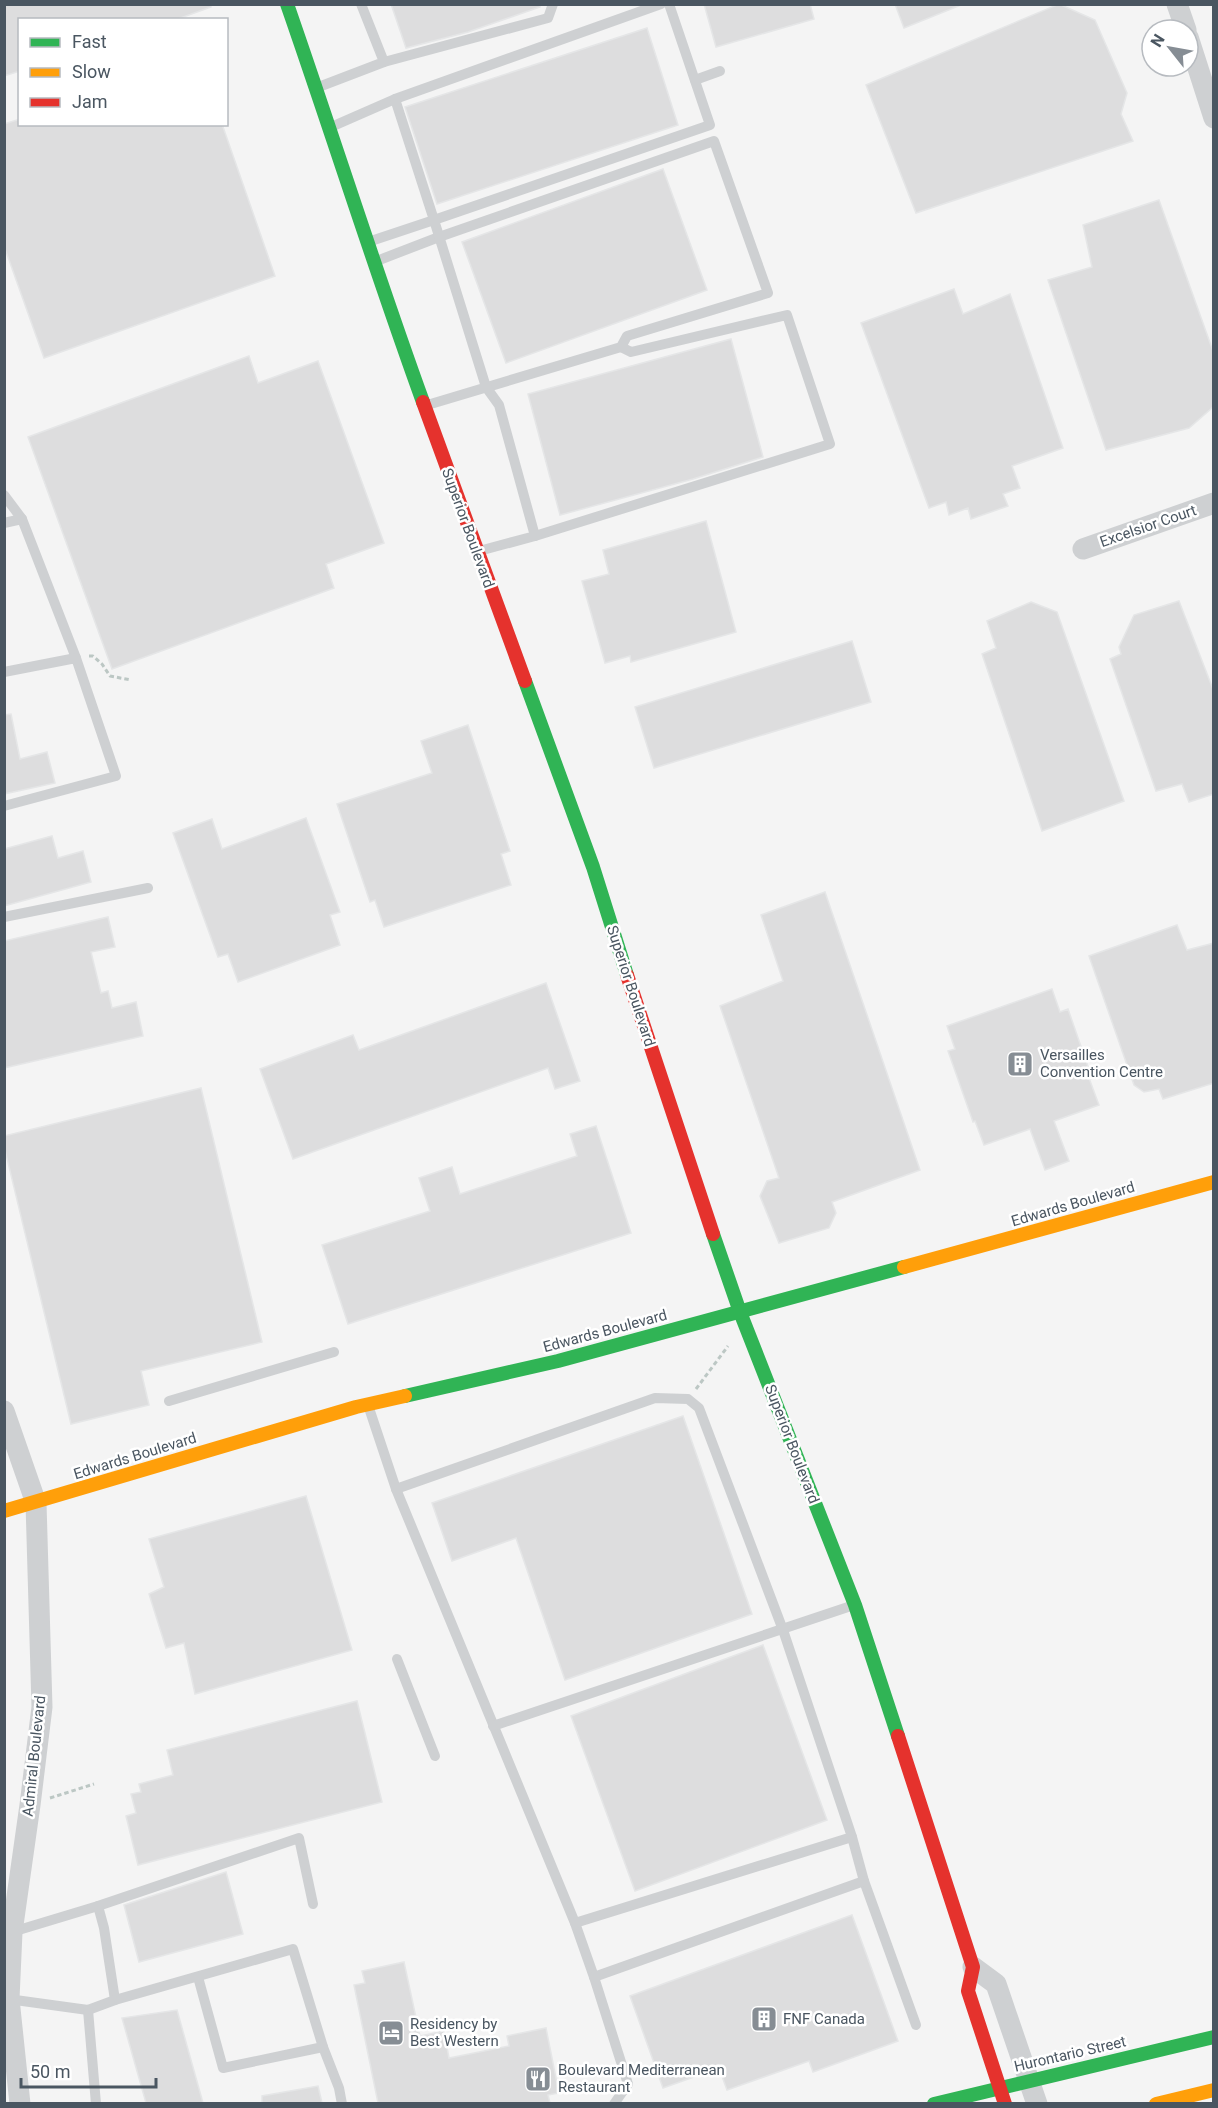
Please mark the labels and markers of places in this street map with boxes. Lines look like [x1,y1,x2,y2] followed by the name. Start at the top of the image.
[1040,1046,1163,1081] place label: Versailles Convention Centre
[1005,1049,1035,1079] building icon: Versailles Convention Centre
[749,2004,779,2034] building icon: FNF Canada
[783,2010,865,2028] place label: FNF Canada
[410,2015,499,2050] place label: Residency by Best Western
[376,2018,406,2048] hotel icon: Residency by Best Western
[558,2061,725,2096] place label: Boulevard Mediterranean Restaurant
[523,2064,553,2094] restaurant icon: Boulevard Mediterranean Restaurant

